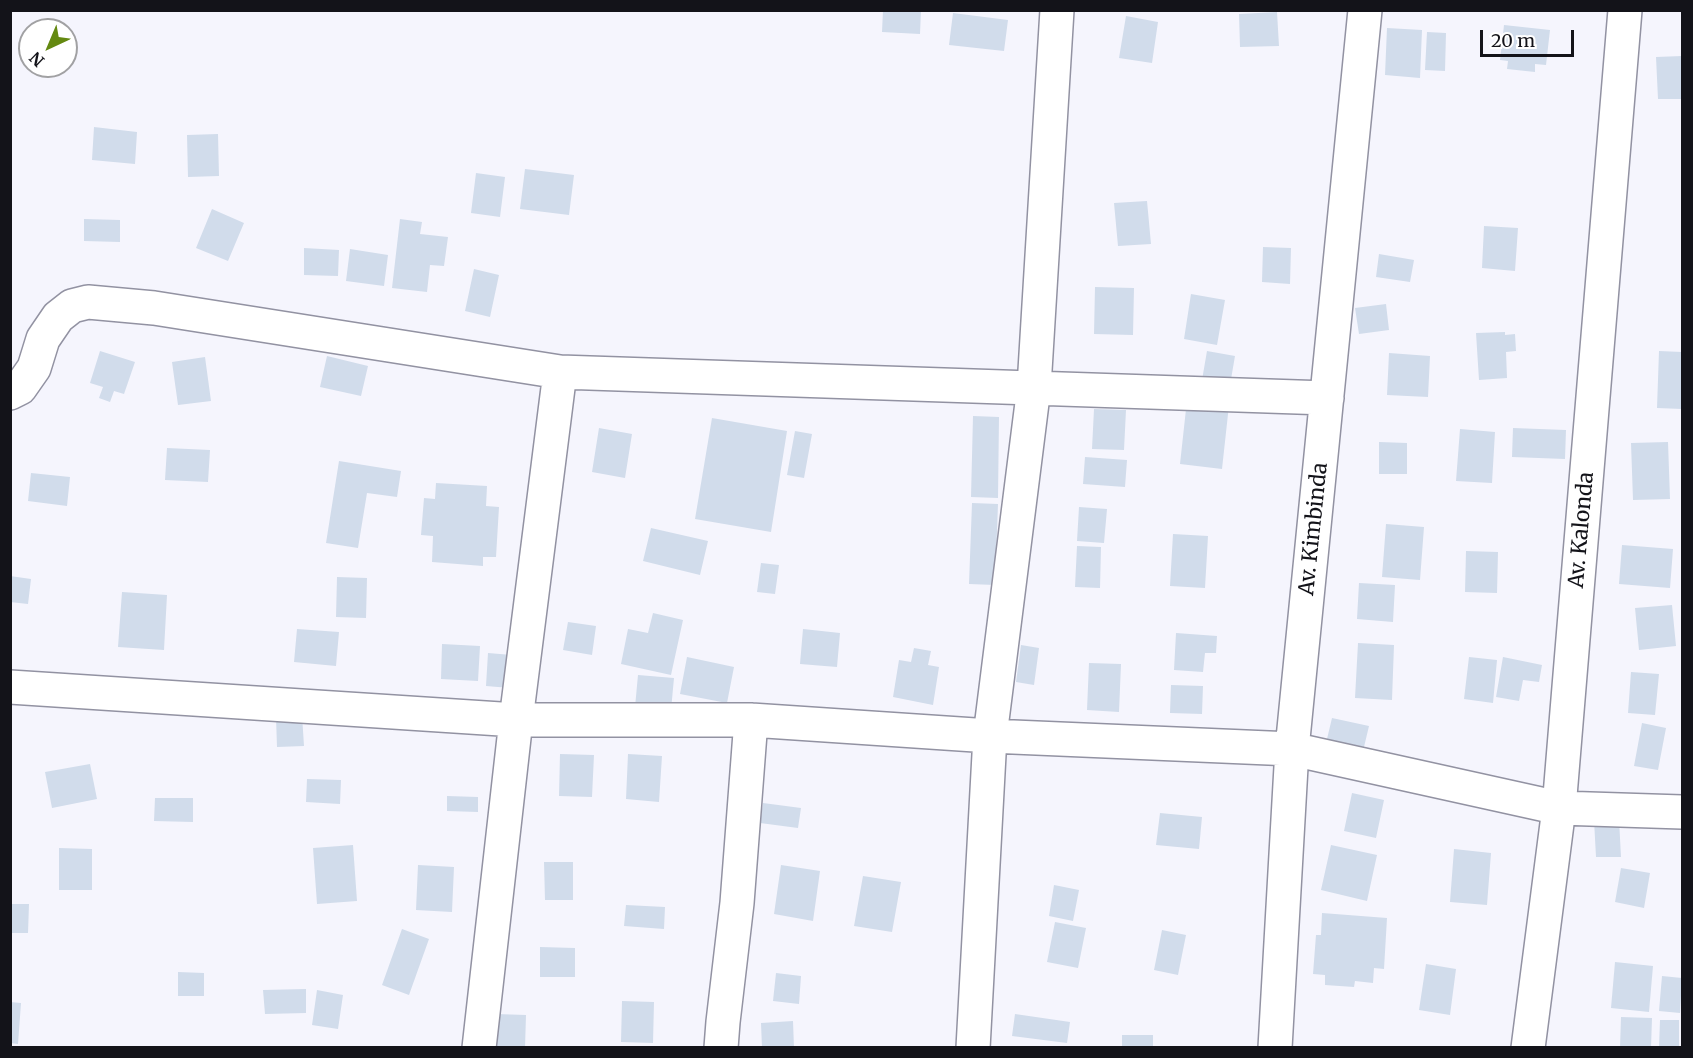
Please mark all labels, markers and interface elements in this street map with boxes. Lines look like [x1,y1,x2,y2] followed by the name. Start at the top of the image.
[18,18,78,78] north arrow
[1483,18,1578,56] scale bar
[1491,29,1535,52] text: 20 m
[25,48,48,71] text: N
[1295,461,1333,597] street label: Av. Kimbinda
[1564,471,1600,589] street label: Av. Kalonda

